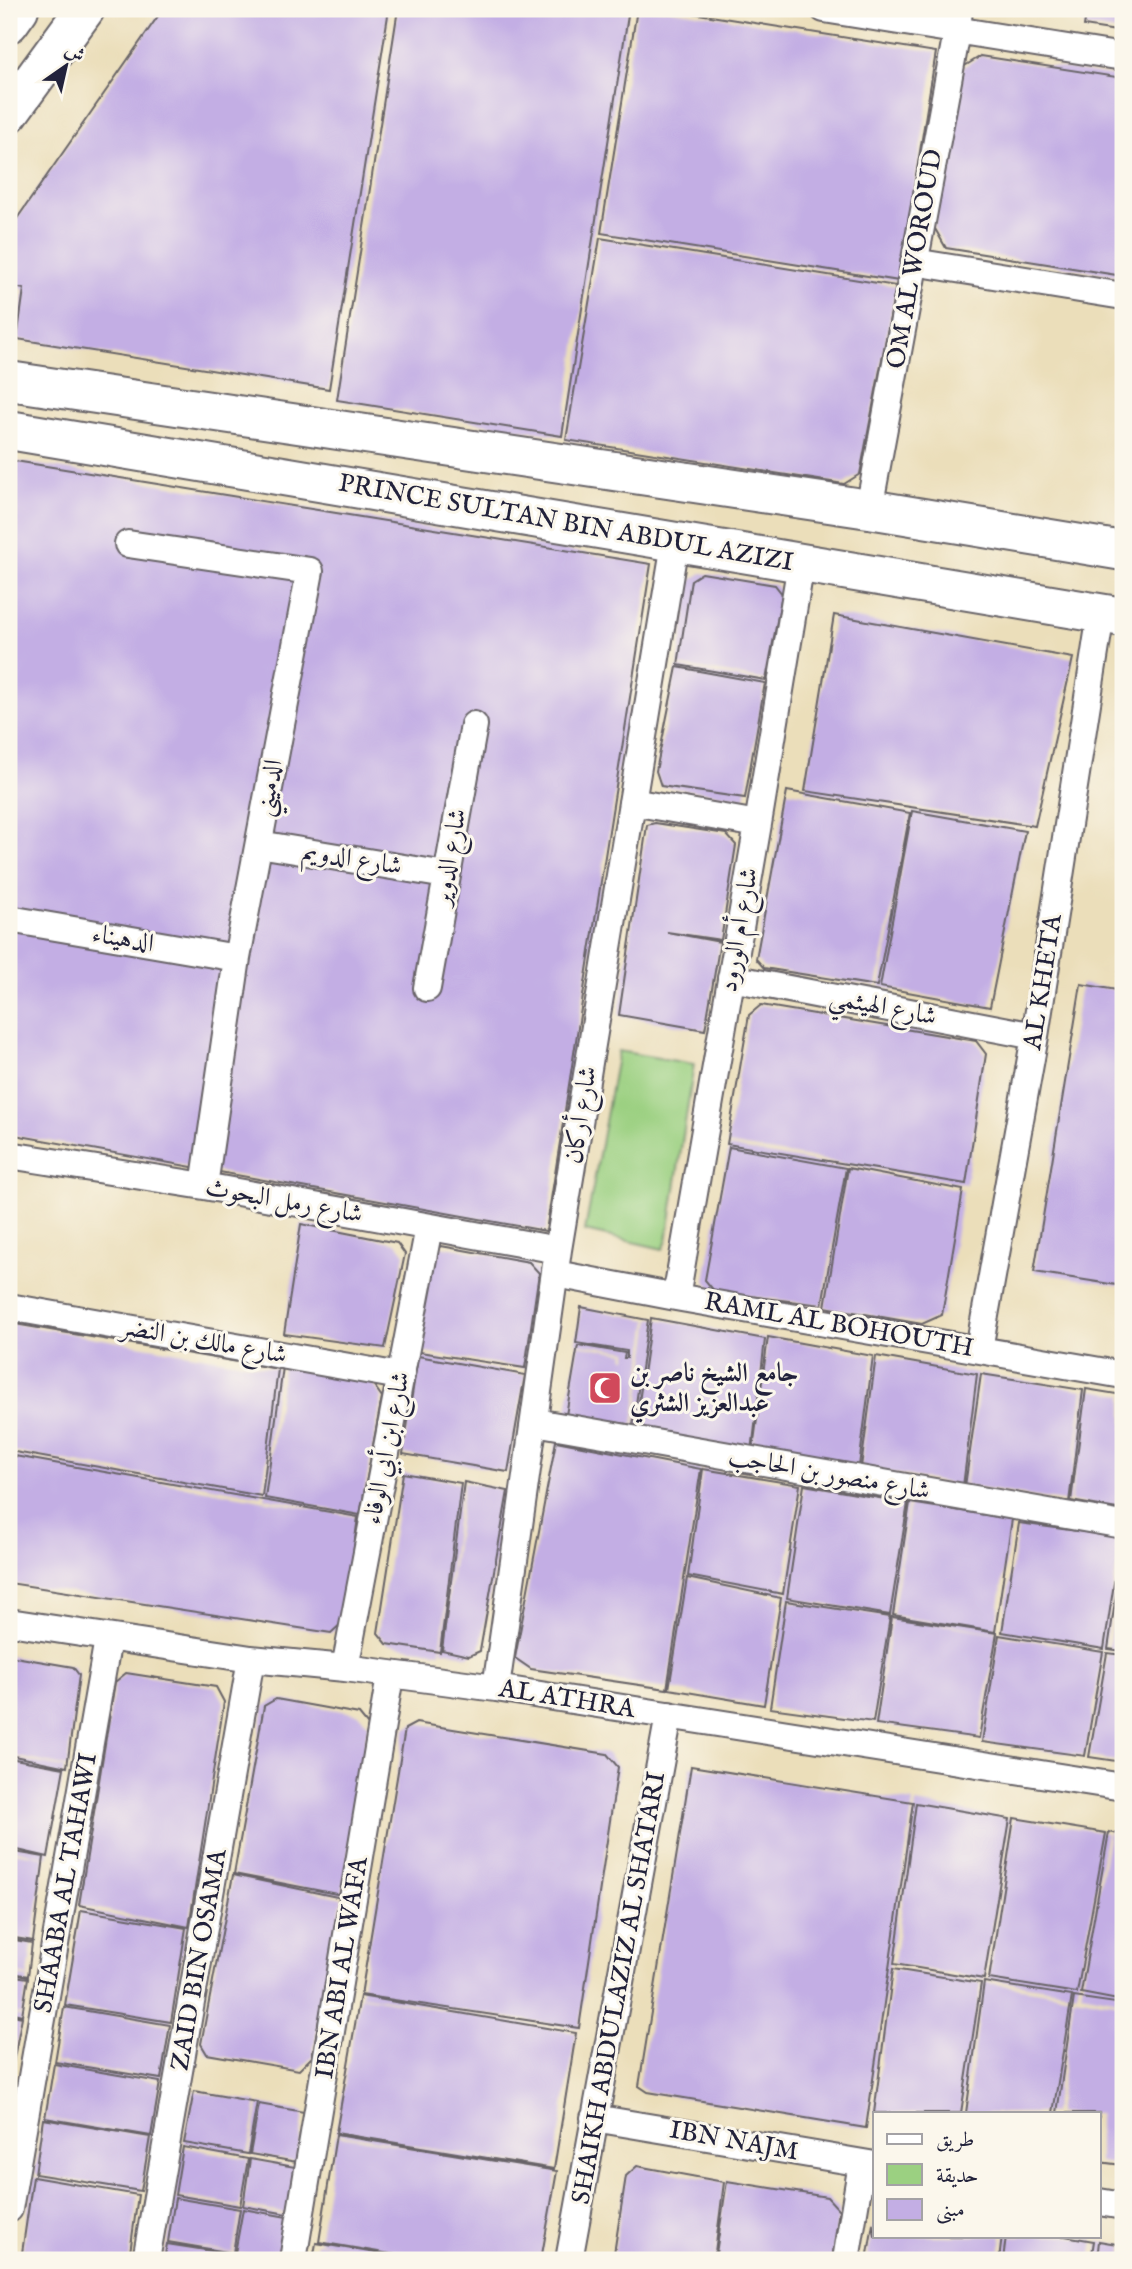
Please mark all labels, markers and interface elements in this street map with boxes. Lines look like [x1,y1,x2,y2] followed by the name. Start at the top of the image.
[32,32,102,102] north arrow
[60,38,89,69] text: ش
[879,147,951,371] street label: OM AL WOROUD
[336,467,796,579] street label: PRINCE SULTAN BIN ABDUL AZIZI
[247,757,297,820] street label: الدميني
[425,806,479,912] street label: شارع الدوير
[299,835,404,888] street label: شارع الدويم
[710,865,771,996] street label: شارع أم الورود
[1016,911,1070,1053] street label: AL KHETA
[89,917,157,961] street label: الدهيناء
[825,980,939,1040] street label: شارع الهيثمي
[555,1063,609,1167] street label: شارع أركان
[202,1171,365,1235] street label: شارع رمل البحوث
[702,1285,976,1365] street label: RAML AL BOHOUTH
[115,1310,290,1376] street label: شارع مالك بن النضر
[630,1357,798,1424] place label: جامع الشيخ ناصر بن عبدالعزيز الشثري
[354,1368,422,1528] street label: شارع ابن أبي الوفاء
[586,1369,624,1407] mosque icon: جامع الشيخ ناصر بن عبدالعزيز الشثري
[725,1440,932,1512] street label: شارع منصور بن الحاجب
[496,1672,639,1726] street label: AL ATHRA
[27,1750,105,2016] street label: SHAABA AL TAHAWI
[565,1769,673,2207] street label: SHAIKH ABDULAZIZ AL SHATARI
[163,1845,235,2073] street label: ZAID BIN OSAMA
[308,1853,376,2081] street label: IBN ABI AL WAFA
[873,2112,1100,2238] legend
[667,2113,801,2169] street label: IBN NAJM
[936,2127,974,2154] text: طريق
[936,2163,979,2190] text: حديقة
[936,2197,965,2224] text: مبنى

